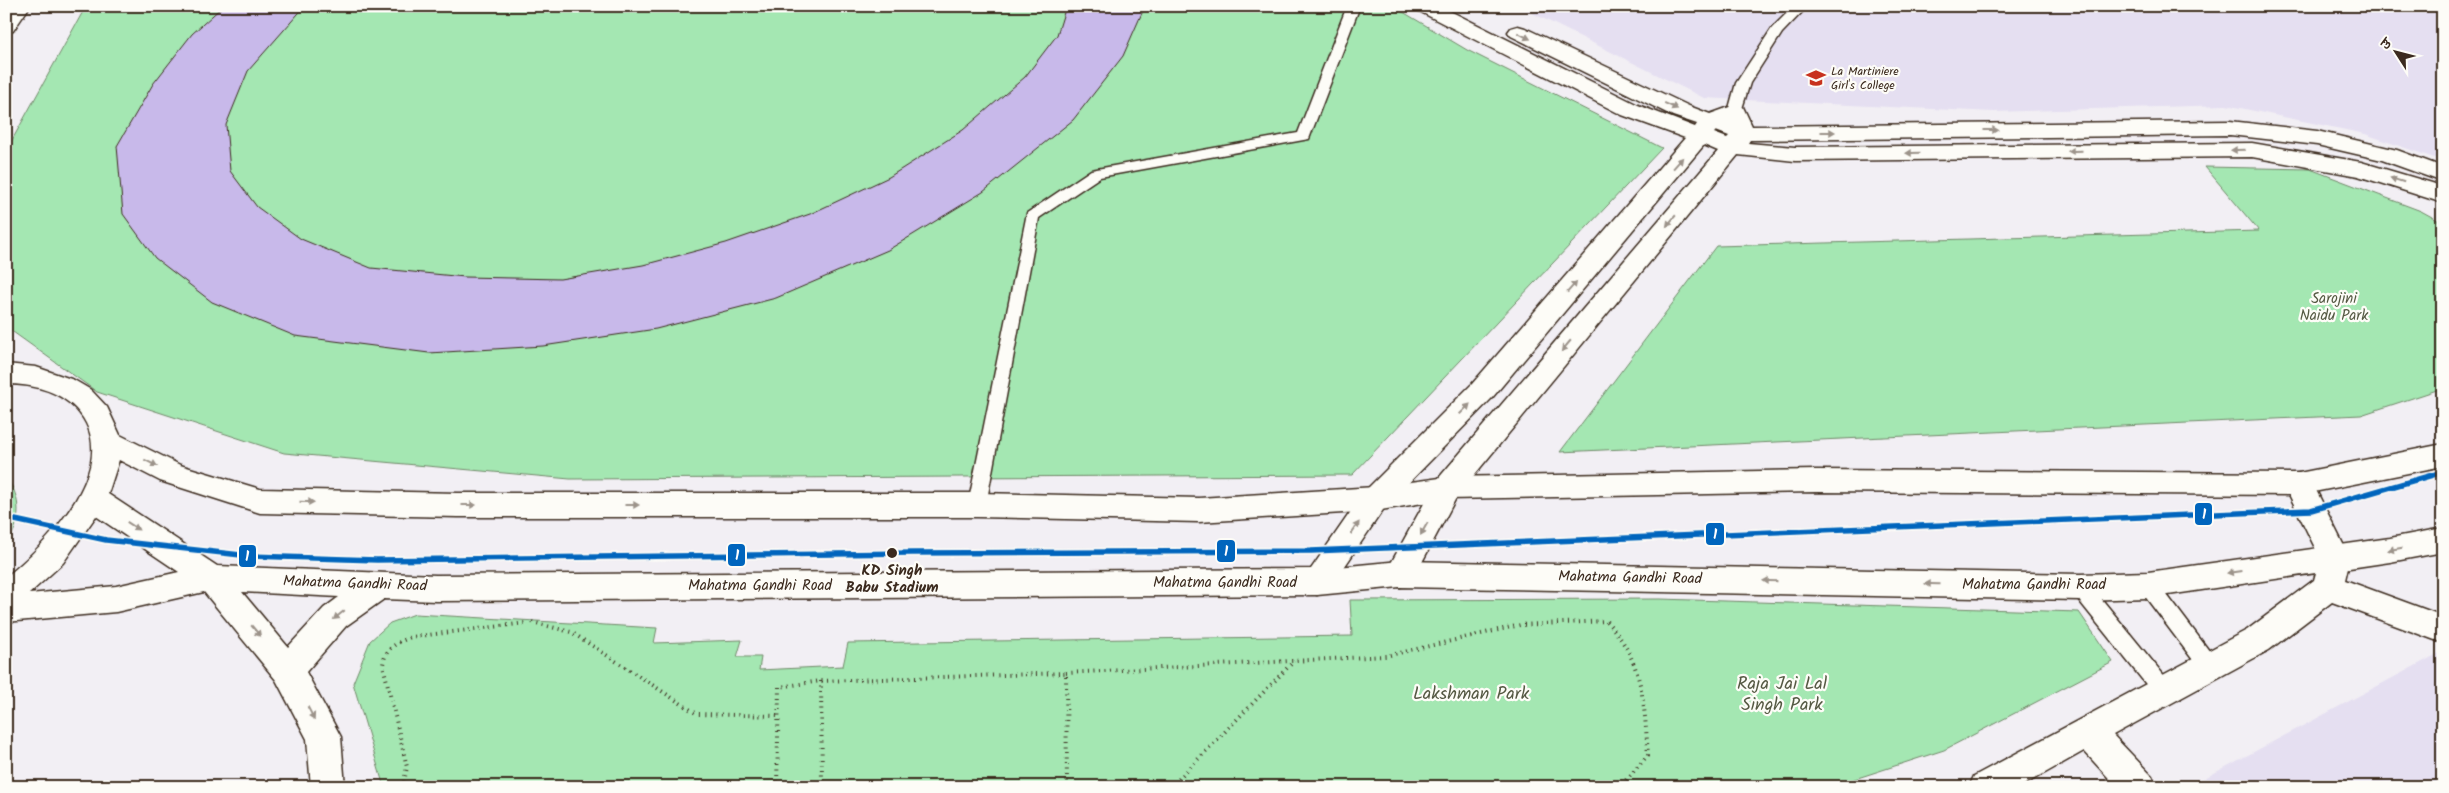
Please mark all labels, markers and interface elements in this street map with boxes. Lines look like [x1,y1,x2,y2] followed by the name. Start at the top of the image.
[2372,28,2422,78] north arrow
[1517,32,1531,40] one-way arrow
[2375,32,2400,55] text: उ
[1831,62,1899,95] place label: La Martiniere Girl's College
[1805,67,1827,89] school or university icon: La Martiniere Girl's College
[1664,102,1678,110] one-way arrow
[1983,126,1999,134] one-way arrow
[1821,127,1837,135] one-way arrow
[2230,146,2246,154] one-way arrow
[2067,148,2083,156] one-way arrow
[1905,149,1921,157] one-way arrow
[1672,157,1683,170] one-way arrow
[2389,175,2404,183] one-way arrow
[1665,215,1676,228] one-way arrow
[1566,280,1577,293] one-way arrow
[2300,287,2369,328] park label: Sarojini Naidu Park
[1561,339,1572,352] one-way arrow
[1458,403,1470,415] one-way arrow
[144,459,158,467] one-way arrow
[299,498,315,506] one-way arrow
[461,501,477,509] one-way arrow
[624,501,640,509] one-way arrow
[2194,502,2213,526] line badge: 1
[2202,504,2207,526] text: 1
[126,521,140,531] one-way arrow
[1350,521,1360,535] one-way arrow
[1420,522,1429,536] one-way arrow
[1705,522,1725,546] line badge: 1
[1713,524,1718,546] text: 1
[1216,539,1236,563] line badge: 1
[1224,541,1229,563] text: 1
[727,543,746,567] line badge: 1
[238,544,257,568] line badge: 1
[735,545,740,567] text: 1
[245,546,250,568] text: 1
[885,546,899,560] marker: KD Singh Babu Stadium
[2386,546,2402,554] one-way arrow
[846,559,938,600] place label: KD Singh Babu Stadium
[1558,565,1703,591] street label: Mahatma Gandhi Road
[283,569,428,599] street label: Mahatma Gandhi Road
[2226,569,2242,577] one-way arrow
[1153,571,1298,595] street label: Mahatma Gandhi Road
[1962,573,2107,597] street label: Mahatma Gandhi Road
[688,574,833,598] street label: Mahatma Gandhi Road
[1762,577,1778,585] one-way arrow
[1924,580,1940,588] one-way arrow
[333,610,346,621] one-way arrow
[250,624,261,637] one-way arrow
[1737,670,1828,720] park label: Raja Jai Lal Singh Park
[1413,680,1530,709] park label: Lakshman Park
[307,706,315,720] one-way arrow

